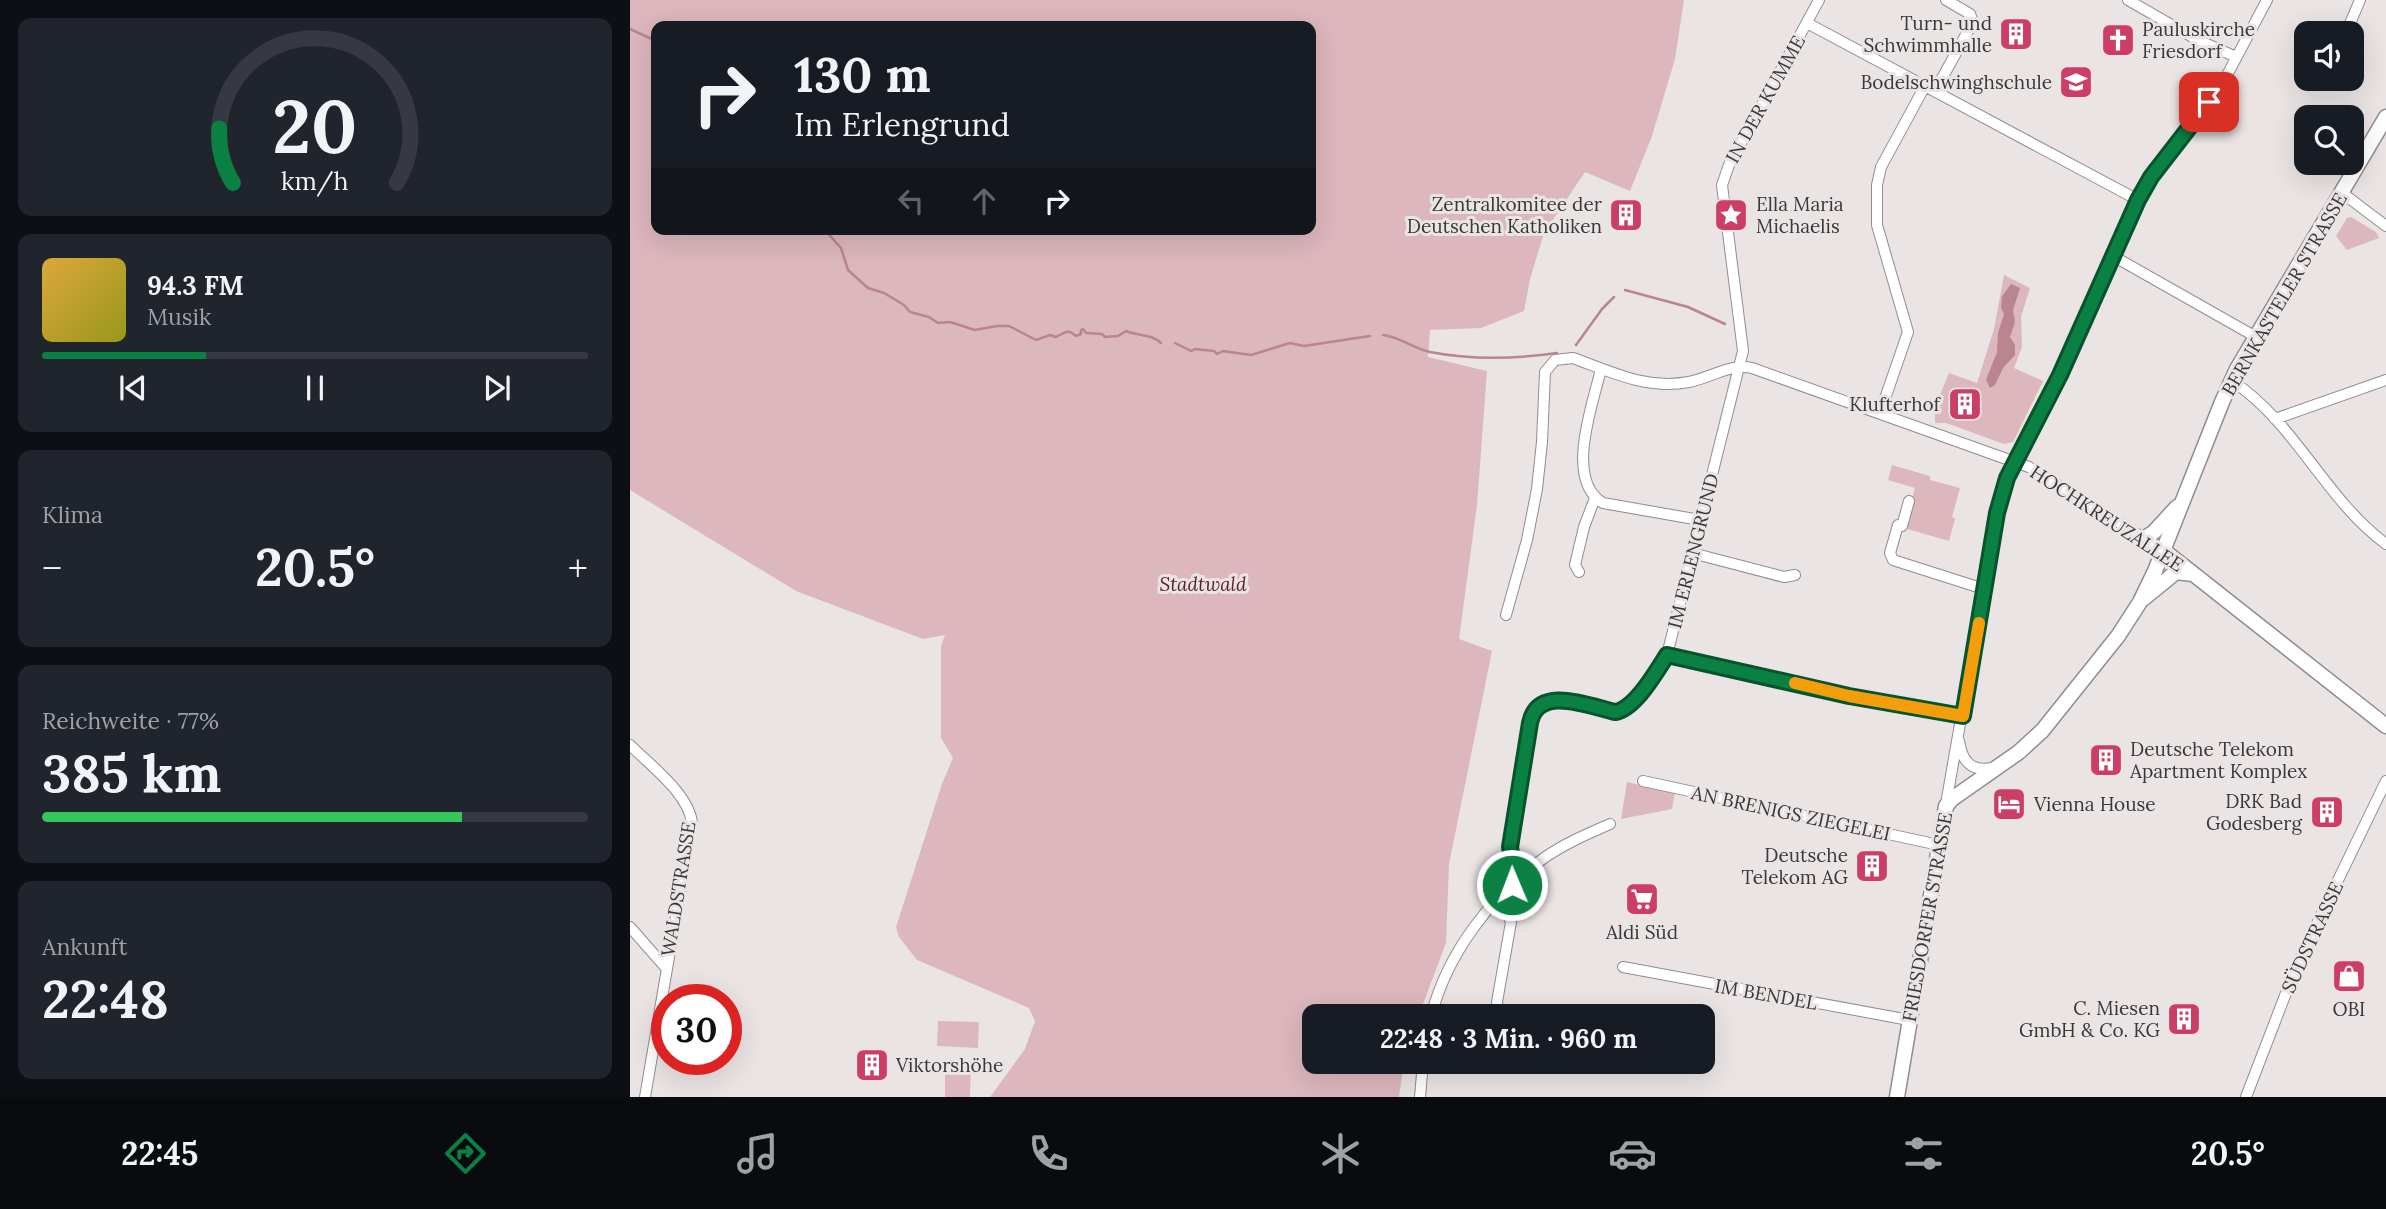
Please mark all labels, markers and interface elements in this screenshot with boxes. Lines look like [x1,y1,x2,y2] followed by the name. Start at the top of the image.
[1863,11,1992,57] place label: Turn- und Schwimmhalle
[1997,15,2035,53] building icon: Turn- und Schwimmhalle
[2142,17,2255,63] place label: Pauluskirche Friesdorf
[2099,21,2137,59] church icon: Pauluskirche Friesdorf
[2294,21,2364,175] map controls
[2294,21,2364,91] button: sound
[1720,31,1810,167] street label: IN DER KUMME
[794,43,930,105] text: 130 m
[679,49,770,140] icon: right
[2057,63,2095,101] school or university icon: Bodelschwinghschule
[1861,70,2052,94] place label: Bodelschwinghschule
[2179,72,2239,132] pin
[272,80,358,173] text: 20
[2190,83,2228,121] icon: arrive
[794,104,1010,145] text: Im Erlengrund
[2294,105,2364,175] button: search
[281,165,349,197] text: km/h
[892,182,930,220] icon: left
[965,182,1003,220] icon: ahead
[1038,182,1076,220] icon: right
[2216,188,2352,400] street label: BERNKASTELER STRASSE
[1407,192,1603,238] place label: Zentralkomitee der Deutschen Katholiken
[1756,192,1844,238] place label: Ella Maria Michaelis
[1607,196,1645,234] building icon: Zentralkomitee der Deutschen Katholiken
[1712,196,1750,234] place icon: Ella Maria Michaelis
[147,269,244,302] text: 94.3 FM
[147,302,211,331] text: Musik
[114,369,152,407] icon: previous
[296,369,334,407] icon: pause
[478,369,516,407] icon: next
[1946,385,1984,423] building icon: Klufterhof
[1849,392,1942,416] place label: Klufterhof
[2026,459,2188,577] street label: HOCHKREUZALLEE
[1662,471,1724,631] street label: IM ERLENGRUND
[42,500,103,529] text: Klima
[255,534,375,600] text: 20.5°
[42,544,62,592] text: −
[568,544,588,592] text: +
[1159,572,1247,596] park label: Stadtwald
[42,706,219,735] text: Reichweite · 77%
[2129,737,2307,783] place label: Deutsche Telekom Apartment Komplex
[42,740,221,806] text: 385 km
[2087,741,2125,779] building icon: Deutsche Telekom Apartment Komplex
[1688,780,1893,846] street label: AN BRENIGS ZIEGELEI
[1990,785,2028,823] hotel icon: Vienna House
[2206,789,2302,835] place label: DRK Bad Godesberg
[2033,792,2156,816] place label: Vienna House
[2308,793,2346,831] building icon: DRK Bad Godesberg
[1897,810,1957,1024] street label: FRIESDORFER STRASSE
[655,820,701,958] street label: WALDSTRASSE
[1742,843,1849,889] place label: Deutsche Telekom AG
[1853,847,1891,885] building icon: Deutsche Telekom AG
[1475,848,1549,922] position arrow
[2276,877,2348,997] street label: SÜDSTRASSE
[1623,880,1661,918] supermarket icon: Aldi Süd
[1605,920,1678,944] place label: Aldi Süd
[42,932,127,961] text: Ankunft
[2330,957,2368,995] shop icon: OBI
[42,966,169,1032] text: 22:48
[1713,973,1819,1015] street label: IM BENDEL
[651,984,742,1075] speed limit sign: 30
[2019,996,2161,1042] place label: C. Miesen GmbH & Co. KG
[2333,997,2365,1021] place label: OBI
[2165,1000,2203,1038] building icon: C. Miesen GmbH & Co. KG
[1380,1022,1637,1055] text: 22:48 · 3 Min. · 960 m
[853,1046,891,1084] building icon: Viktorshöhe
[895,1053,1003,1077] place label: Viktorshöhe
[441,1129,490,1178] icon: directions
[733,1129,782,1178] icon: music
[1024,1129,1073,1178] icon: phone
[1316,1129,1365,1178] icon: climate
[1608,1129,1657,1178] icon: car
[1899,1129,1948,1178] icon: filters
[121,1133,198,1174] text: 22:45
[2191,1133,2265,1174] text: 20.5°

